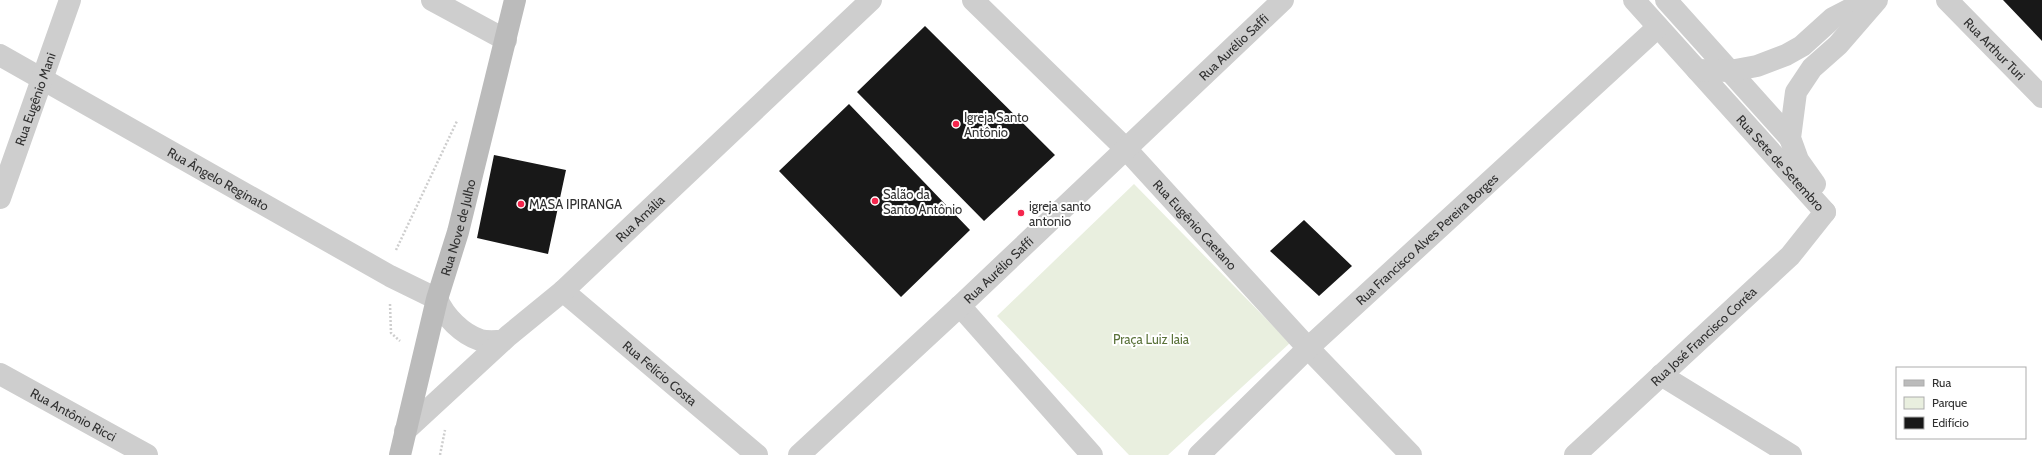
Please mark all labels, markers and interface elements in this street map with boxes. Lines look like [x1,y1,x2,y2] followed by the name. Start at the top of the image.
[1195,10,1272,84] street label: Rua Aurélio Saffi
[1961,14,2028,83] street label: Rua Arthur Turi
[11,50,59,148] street label: Rua Eugênio Mani
[964,109,1029,140] place label: Igreja Santo Antônio
[1733,111,1828,214] street label: Rua Sete de Setembro
[951,119,961,129] marker: Igreja Santo Antônio
[165,144,272,214] street label: Rua Ângelo Reginato
[1352,169,1502,308] street label: Rua Francisco Alves Pereira Borges
[1150,176,1240,273] street label: Rua Eugênio Caetano
[437,177,479,278] street label: Rua Nove de Julho
[883,186,962,217] place label: Salão da Santo Antônio
[612,191,668,245] street label: Rua Amália
[529,196,622,212] place label: MASA IPIRANGA
[870,196,880,206] marker: Salão da Santo Antônio
[1029,198,1091,229] place label: igreja santo antonio
[516,199,526,209] marker: MASA IPIRANGA
[1016,208,1026,218] marker: igreja santo antonio
[960,233,1036,307] street label: Rua Aurélio Saffi
[1647,283,1760,389] street label: Rua José Francisco Corrêa
[1113,331,1190,347] park label: Praça Luiz Iaia
[620,337,701,409] street label: Rua Felício Costa
[1896,367,2026,439] legend
[1932,375,1951,390] text: Rua
[28,384,119,445] street label: Rua Antônio Ricci
[1932,395,1967,410] text: Parque
[1932,415,1969,430] text: Edifício

